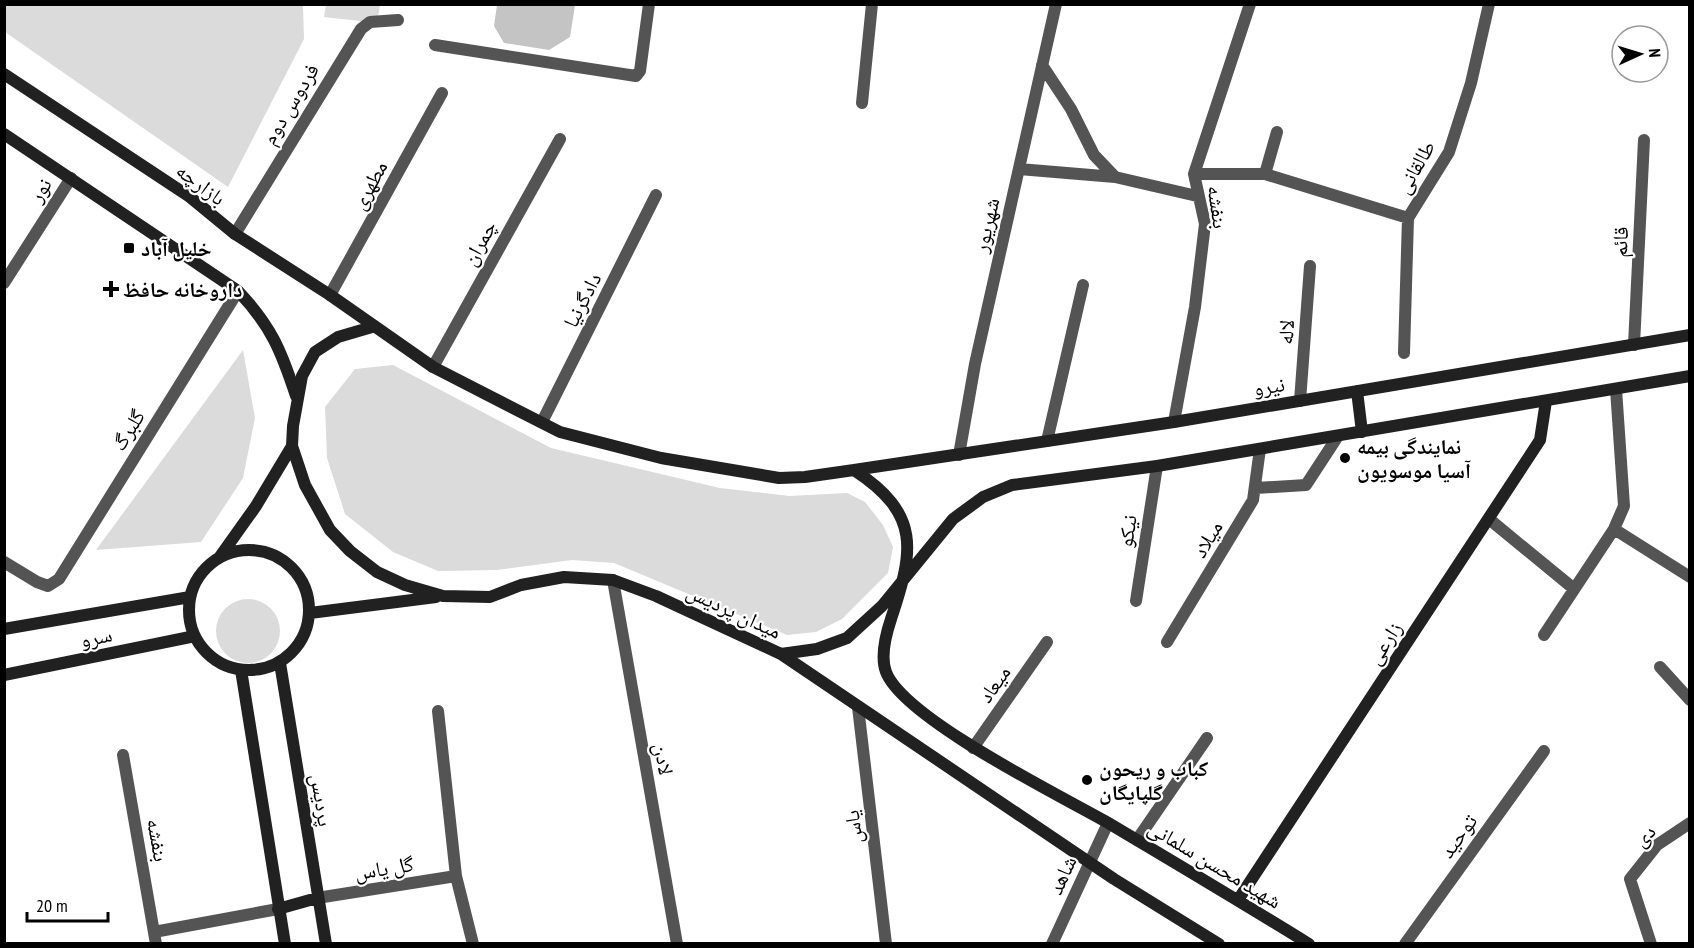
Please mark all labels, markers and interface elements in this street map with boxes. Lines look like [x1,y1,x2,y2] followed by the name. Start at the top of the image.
[1610,24,1670,84] north arrow
[1645,48,1665,58] text: N
[255,58,326,150] street label: فردوس دوم
[1389,135,1441,199] street label: طالقانی
[345,156,393,214] street label: مطهری
[171,157,231,211] street label: بازارچه
[22,173,58,208] street label: نور
[1202,184,1234,230] street label: بنفشه
[966,195,1005,256] street label: شهریور
[456,216,502,270] street label: چمران
[1606,226,1635,258] street label: قائم
[141,235,212,262] place label: خلیل آباد
[122,241,136,255] marker: خلیل آباد
[557,268,607,332] street label: دادگرنیا
[123,276,242,303] place label: داروخانه حافظ
[104,282,118,296] marker: داروخانه حافظ
[1272,319,1300,345] street label: لاله
[1251,370,1287,402] street label: نیرو
[105,404,151,456] street label: گلبرگ
[1357,433,1471,484] place label: نمایندگی بیمه آسیا موسویون
[1338,451,1352,465] marker: نمایندگی بیمه آسیا موسویون
[1111,513,1143,549] street label: نیکو
[1185,515,1229,563] street label: میلاد
[682,577,786,645] street label: میدان پردیس
[1360,616,1408,670] street label: زارعی
[77,620,115,654] street label: سرو
[972,660,1016,708] street label: میعاد
[648,741,680,777] street label: لادن
[1099,755,1208,806] place label: کباب و ریحون گلپایگان
[305,772,339,828] street label: پردیس
[1080,773,1094,787] marker: کباب و ریحون گلپایگان
[838,809,868,845] street label: یاس
[1433,809,1483,863] street label: توحید
[1143,813,1287,915] street label: شهید محسن سلمانی
[141,816,175,864] street label: بنفشه
[1627,818,1661,852] street label: دی
[353,850,416,886] street label: گل یاس
[1041,851,1083,899] street label: شاهد
[27,885,108,923] scale bar
[36,894,68,917] text: 20 m

